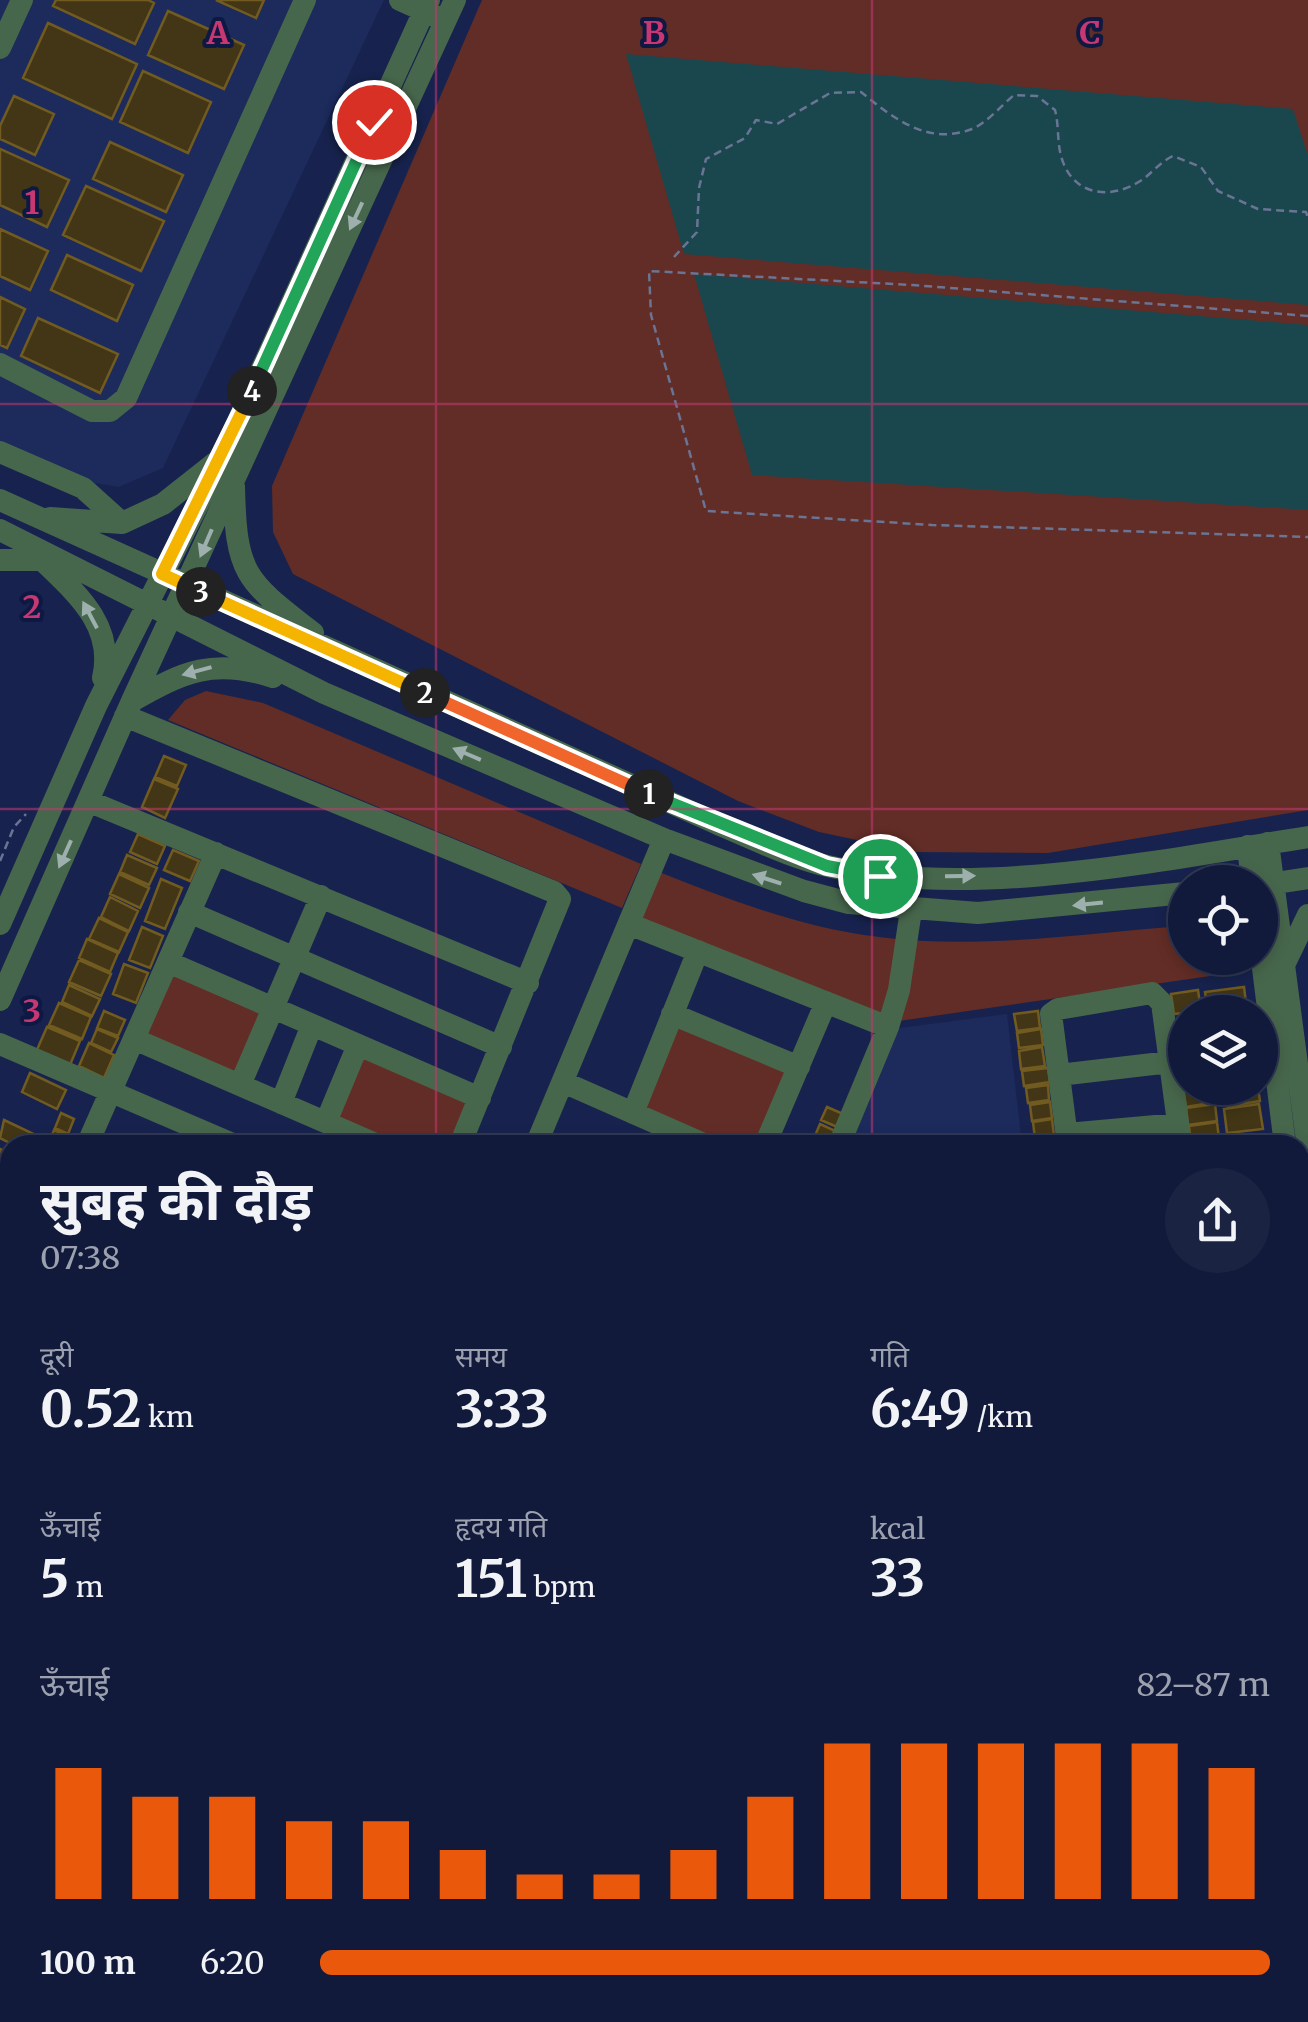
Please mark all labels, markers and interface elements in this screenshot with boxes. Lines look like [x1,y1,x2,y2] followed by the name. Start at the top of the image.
[206,13,231,53] text: A
[643,13,665,53] text: B
[1079,13,1101,53] text: C
[332,80,417,165] pin
[347,95,402,150] icon: check
[25,183,40,223] text: 1
[347,201,364,230] one-way arrow
[227,366,277,416] pin: 4
[243,373,261,409] text: 4
[198,528,214,558] one-way arrow
[176,567,226,617] pin: 3
[193,574,209,610] text: 3
[23,587,41,627] text: 2
[82,600,99,629] one-way arrow
[181,664,212,680] one-way arrow
[400,668,450,718] pin: 2
[417,675,433,711] text: 2
[453,746,482,762] one-way arrow
[624,769,674,819] pin: 1
[643,776,655,812] text: 1
[838,834,923,919] pin
[57,839,73,869] one-way arrow
[853,849,908,904] icon: arrive
[1168,865,1278,1105] map controls
[1168,865,1278,975] button: locate
[945,868,977,884] one-way arrow
[752,871,782,886] one-way arrow
[1072,896,1103,912] one-way arrow
[23,991,41,1031] text: 3
[1168,995,1278,1105] button: layers
[40,1166,312,1235] text: सुबह की दौड़
[1165,1168,1270,1273] button: share
[40,1238,120,1278] text: 07:38
[40,1339,74,1375] text: दूरी
[455,1339,507,1375] text: समय
[870,1339,909,1375] text: गति
[40,1378,141,1441] text: 0.52
[455,1378,549,1441] text: 3:33
[870,1378,970,1441] text: 6:49
[141,1399,194,1435] text: km
[970,1399,1033,1435] text: /km
[40,1509,101,1545] text: ऊँचाई
[455,1509,547,1545] text: हृदय गति
[870,1511,925,1547] text: kcal
[870,1547,925,1610] text: 33
[40,1548,69,1611] text: 5
[455,1548,527,1611] text: 151
[69,1569,104,1605] text: m
[527,1569,596,1605] text: bpm
[40,1665,109,1705] text: ऊँचाई
[1136,1665,1270,1705] text: 82–87 m
[40,1943,136,1983] text: 100 m
[200,1943,265,1983] text: 6:20

